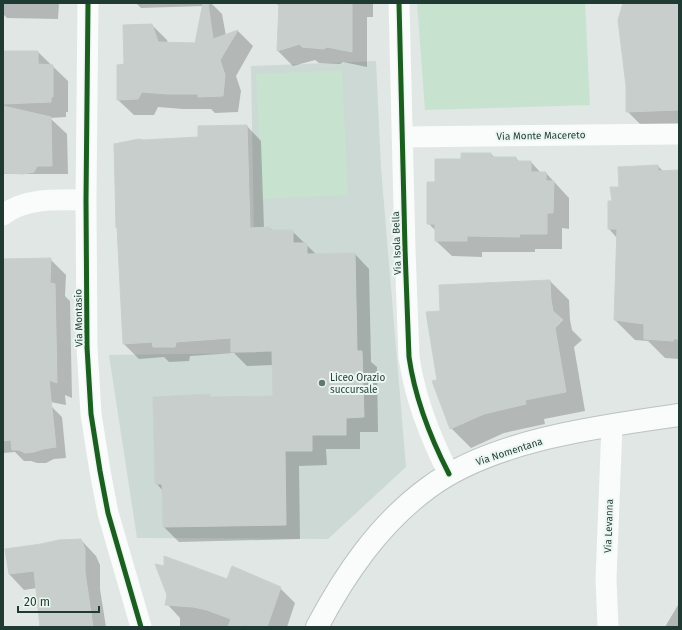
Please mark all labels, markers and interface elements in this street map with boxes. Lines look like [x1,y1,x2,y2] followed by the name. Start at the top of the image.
[496,129,586,143] street label: Via Monte Macereto
[390,211,404,275] street label: Via Isola Bella
[72,289,86,347] street label: Via Montasio
[330,372,385,396] place label: Liceo Orazio succursale
[317,378,327,388] marker: Liceo Orazio succursale
[474,436,544,468] street label: Via Nomentana
[602,499,616,553] street label: Via Levanna
[18,588,99,614] scale bar
[24,595,50,609] text: 20 m

